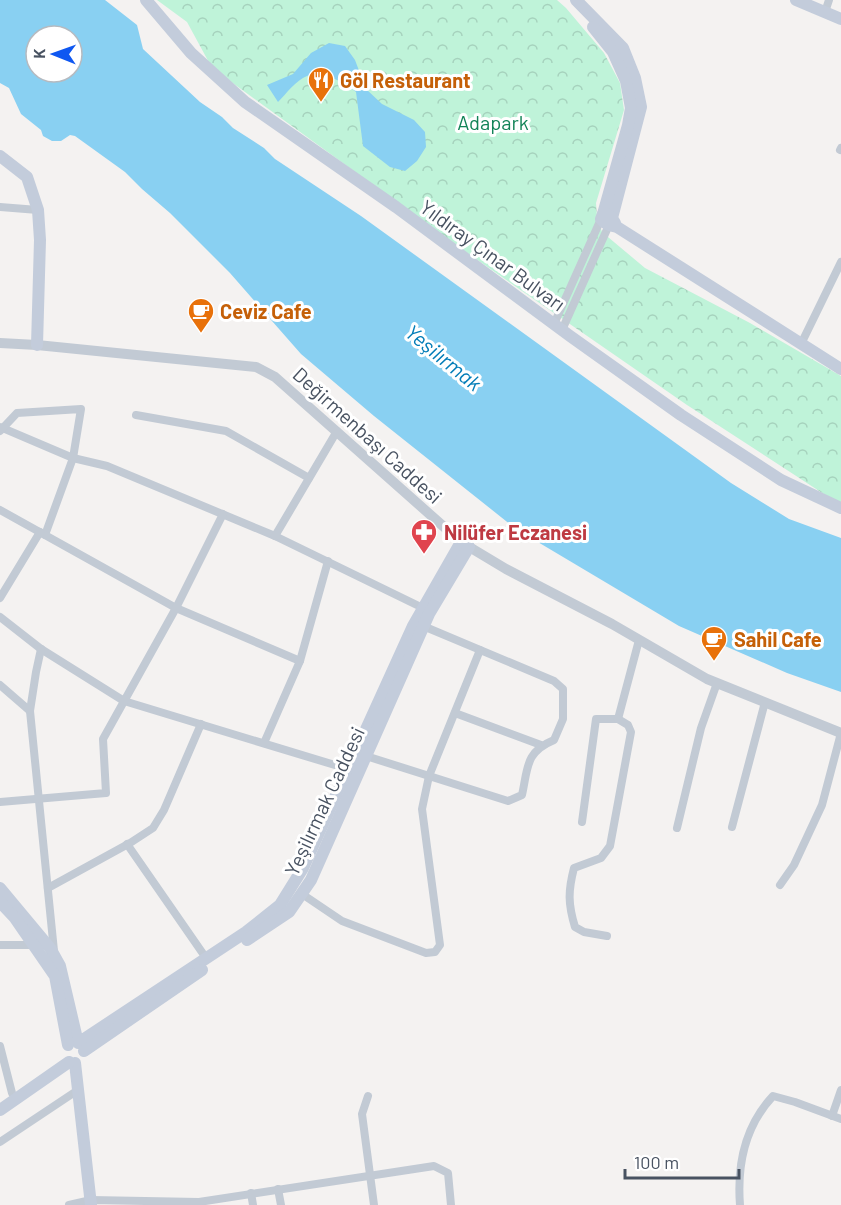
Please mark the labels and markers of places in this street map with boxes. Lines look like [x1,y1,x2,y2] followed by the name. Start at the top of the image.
[306,65,336,103] restaurant icon: Göl Restaurant
[340,68,471,92] place label: Göl Restaurant
[186,296,216,334] cafe icon: Ceviz Cafe
[220,299,312,323] place label: Ceviz Cafe
[409,517,439,555] pharmacy icon: Nilüfer Eczanesi
[444,520,587,544] place label: Nilüfer Eczanesi
[699,624,729,662] cafe icon: Sahil Cafe
[734,627,822,651] place label: Sahil Cafe

